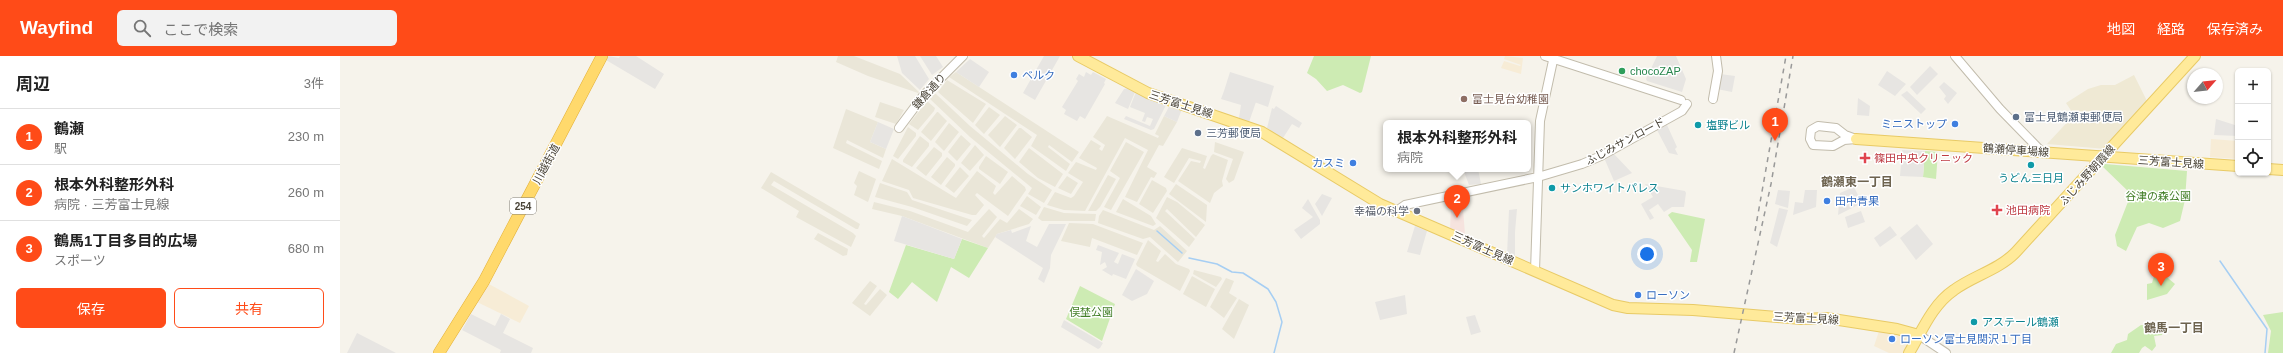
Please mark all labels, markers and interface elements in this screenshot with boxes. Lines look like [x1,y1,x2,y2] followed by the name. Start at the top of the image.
[117,10,397,46] search box
[20,17,93,38] text: Wayfind
[131,17,153,39] icon: search
[163,21,238,38] text: ここで検索
[2107,21,2135,37] text: 地図
[2157,21,2185,37] text: 経路
[2207,21,2263,37] text: 保存済み
[1630,65,1681,77] place label: chocoZAP
[1617,66,1627,76] marker: chocoZAP
[2187,68,2223,104] north arrow
[2235,68,2271,176] map controls
[2235,68,2271,104] button: +
[1022,69,1055,81] place label: ベルク
[1009,70,1019,80] marker: ベルク
[910,71,948,111] street label: 鎌倉通り
[16,75,50,94] text: 周辺
[304,76,324,91] text: 3件
[1148,88,1214,120] street label: 三芳富士見線
[1472,93,1549,105] place label: 富士見台幼稚園
[1459,94,1469,104] marker: 富士見台幼稚園
[2235,104,2271,140] button: −
[1762,108,1788,141] pin: 1
[2024,111,2123,123] place label: 富士見鶴瀬東郵便局
[2011,112,2021,122] marker: 富士見鶴瀬東郵便局
[1583,115,1667,167] street label: ふじみサンロード
[1881,118,1947,130] place label: ミニストップ
[1706,119,1750,131] place label: 塩野ビル
[1950,119,1960,129] marker: ミニストップ
[54,120,84,137] text: 鶴瀬
[1383,120,1531,172] popup
[1693,120,1703,130] marker: 塩野ビル
[1206,127,1261,139] place label: 三芳郵便局
[1193,128,1203,138] marker: 三芳郵便局
[25,129,33,144] text: 1
[288,129,324,144] text: 230 m
[1397,129,1517,146] text: 根本外科整形外科
[2235,140,2271,176] button: locate
[54,141,67,156] text: 駅
[530,142,562,186] street label: 川越街道
[1983,142,2049,158] street label: 鶴瀬停車場線
[2057,142,2117,208] street label: ふじみ野朝霞線
[1397,150,1423,165] text: 病院
[1859,152,1871,164] marker: 篠田中央クリニック
[1874,152,1973,164] place label: 篠田中央クリニック
[2138,154,2204,170] street label: 三芳富士見線
[1312,157,1345,169] place label: カスミ
[1348,158,1358,168] marker: カスミ
[2026,160,2036,170] marker: うどん三日月
[1998,172,2064,184] place label: うどん三日月
[1821,175,1893,189] district label: 鶴瀬東一丁目
[54,176,174,193] text: 根本外科整形外科
[1560,182,1659,194] place label: サンホワイトパレス
[1547,183,1557,193] marker: サンホワイトパレス
[25,185,33,200] text: 2
[288,185,324,200] text: 260 m
[1444,185,1470,218] pin: 2
[2125,190,2191,202] park label: 谷津の森公園
[1835,195,1879,207] place label: 田中青果
[1822,196,1832,206] marker: 田中青果
[54,197,170,212] text: 病院 · 三芳富士見線
[510,198,536,214] road number: 254
[1991,204,2003,216] marker: 池田病院
[2006,204,2050,216] place label: 池田病院
[1354,205,1409,217] place label: 幸福の科学
[1412,206,1422,216] marker: 幸福の科学
[1450,229,1516,267] street label: 三芳富士見線
[54,232,197,249] text: 鶴馬1丁目多目的広場
[25,241,33,256] text: 3
[288,241,324,256] text: 680 m
[1637,244,1657,264] your location
[54,253,106,268] text: スポーツ
[2148,253,2174,286] pin: 3
[16,288,166,328] button: 保存
[174,288,324,328] button: 共有
[1646,289,1690,301] place label: ローソン
[1633,290,1643,300] marker: ローソン
[1069,306,1113,318] park label: 俣埜公園
[1773,310,1839,326] street label: 三芳富士見線
[1982,316,2059,328] place label: アステール鶴瀬
[1969,317,1979,327] marker: アステール鶴瀬
[2144,321,2204,335] district label: 鶴馬一丁目
[1900,333,2032,345] place label: ローソン富士見関沢１丁目
[1887,334,1897,344] marker: ローソン富士見関沢１丁目

